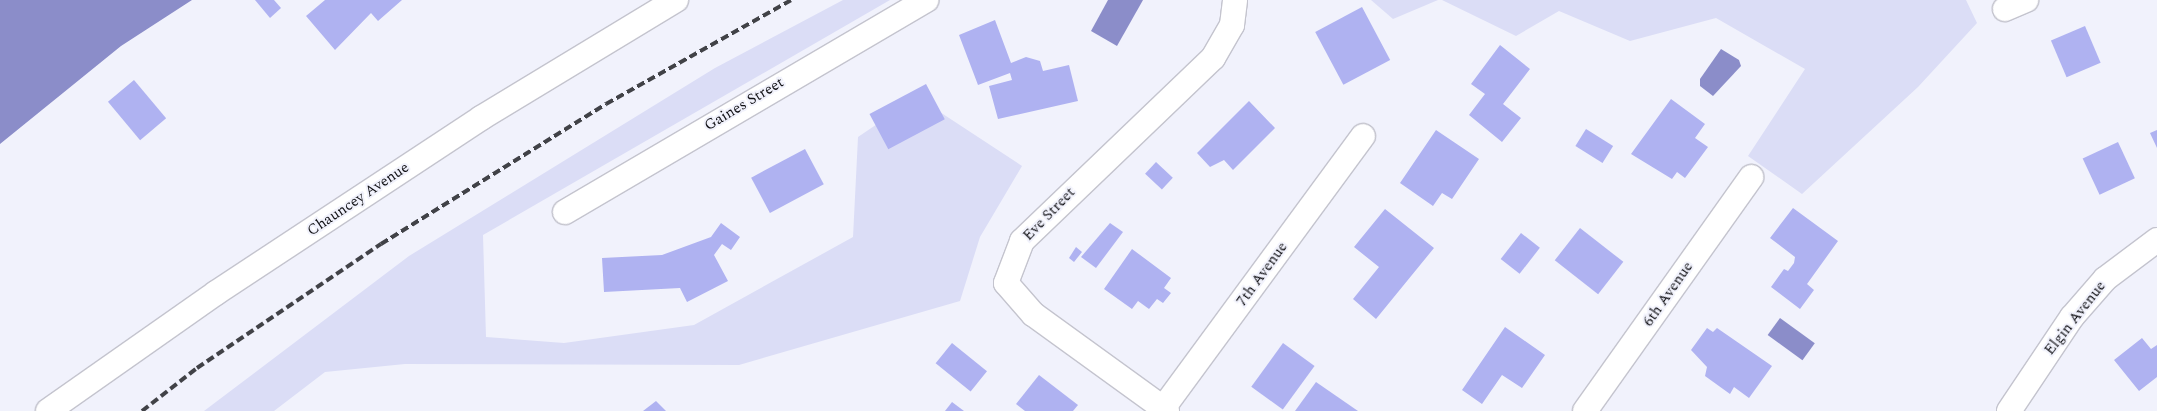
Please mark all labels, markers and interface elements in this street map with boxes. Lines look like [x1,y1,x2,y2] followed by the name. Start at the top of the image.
[701,73,787,135] street label: Gaines Street
[304,158,412,240] street label: Chauncey Avenue
[1019,184,1079,244] street label: Eve Street
[1233,238,1291,310] street label: 7th Avenue
[1639,258,1697,330] street label: 6th Avenue
[2040,277,2110,359] street label: Elgin Avenue

